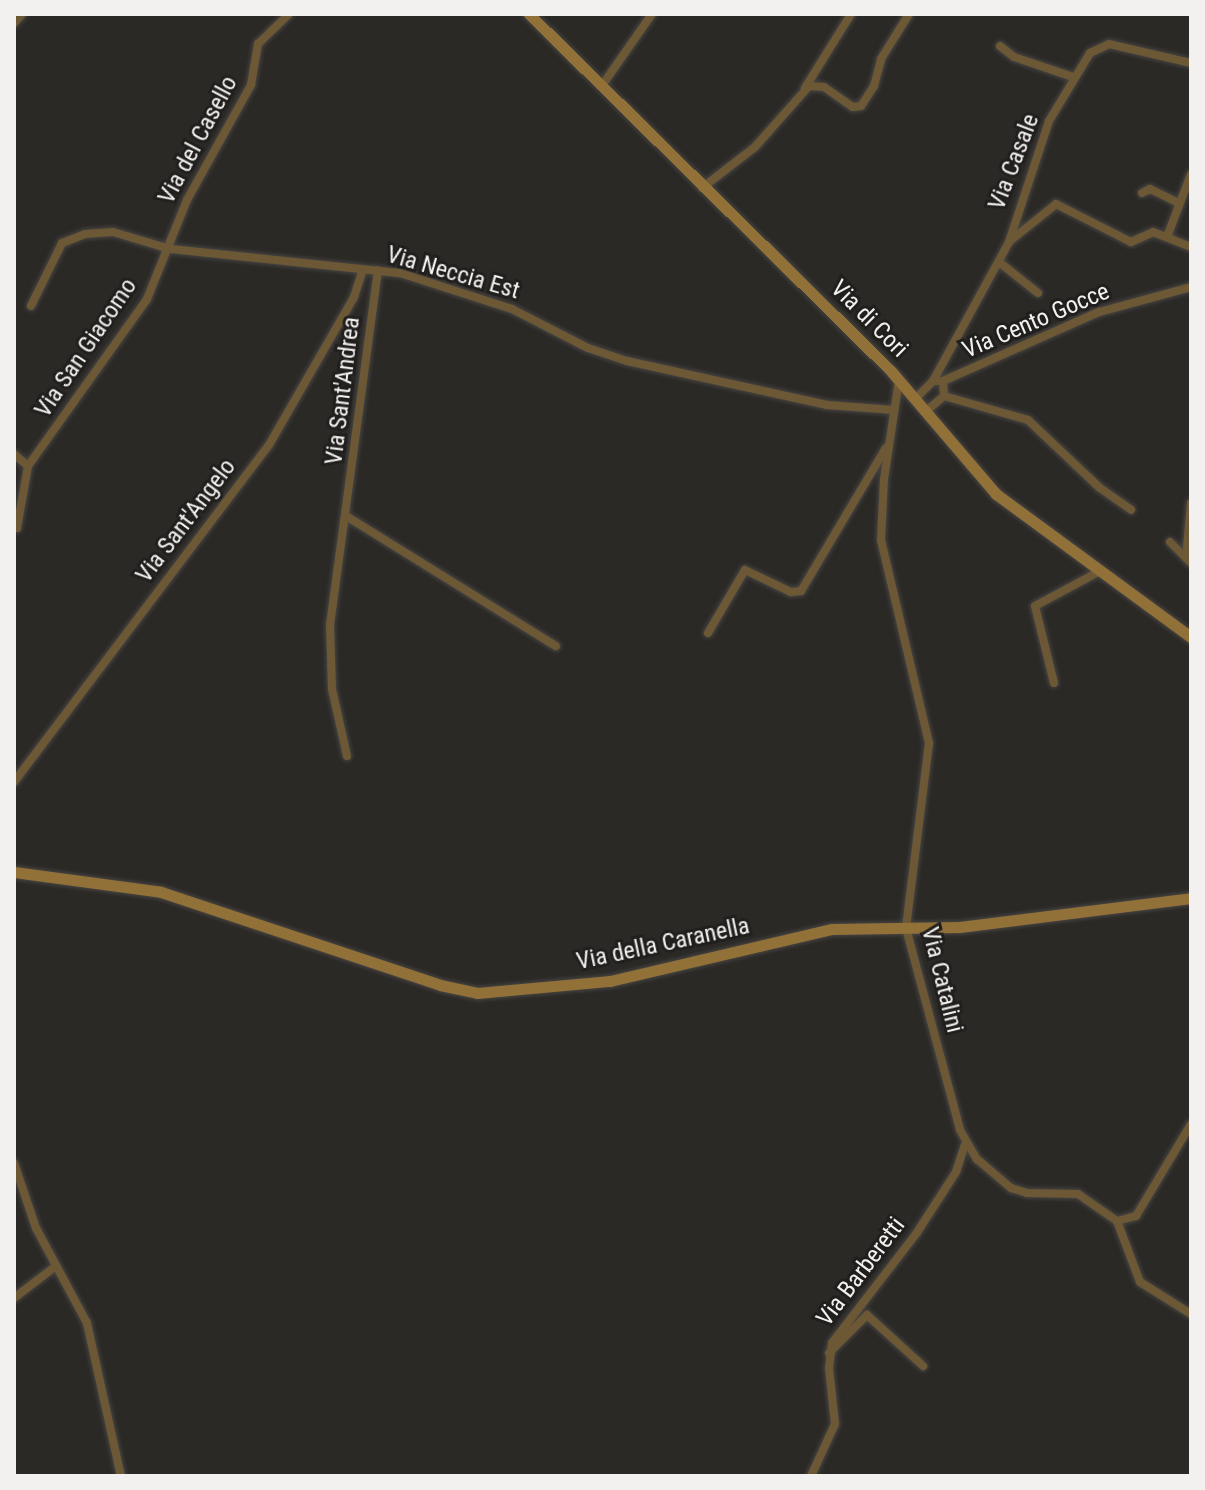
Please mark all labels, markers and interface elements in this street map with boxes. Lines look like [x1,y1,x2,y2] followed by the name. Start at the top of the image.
[152,71,244,209] street label: Via del Casello
[983,110,1045,214] street label: Via Casale
[383,240,523,306] street label: Via Neccia Est
[29,273,143,423] street label: Via San Giacomo
[824,274,914,364] street label: Via di Cori
[958,277,1114,365] street label: Via Cento Gocce
[320,315,366,467] street label: Via Sant'Andrea
[130,453,242,589] street label: Via Sant'Angelo
[574,912,752,976] street label: Via della Caranella
[915,924,969,1036] street label: Via Catalini
[811,1212,911,1332] street label: Via Barberetti

